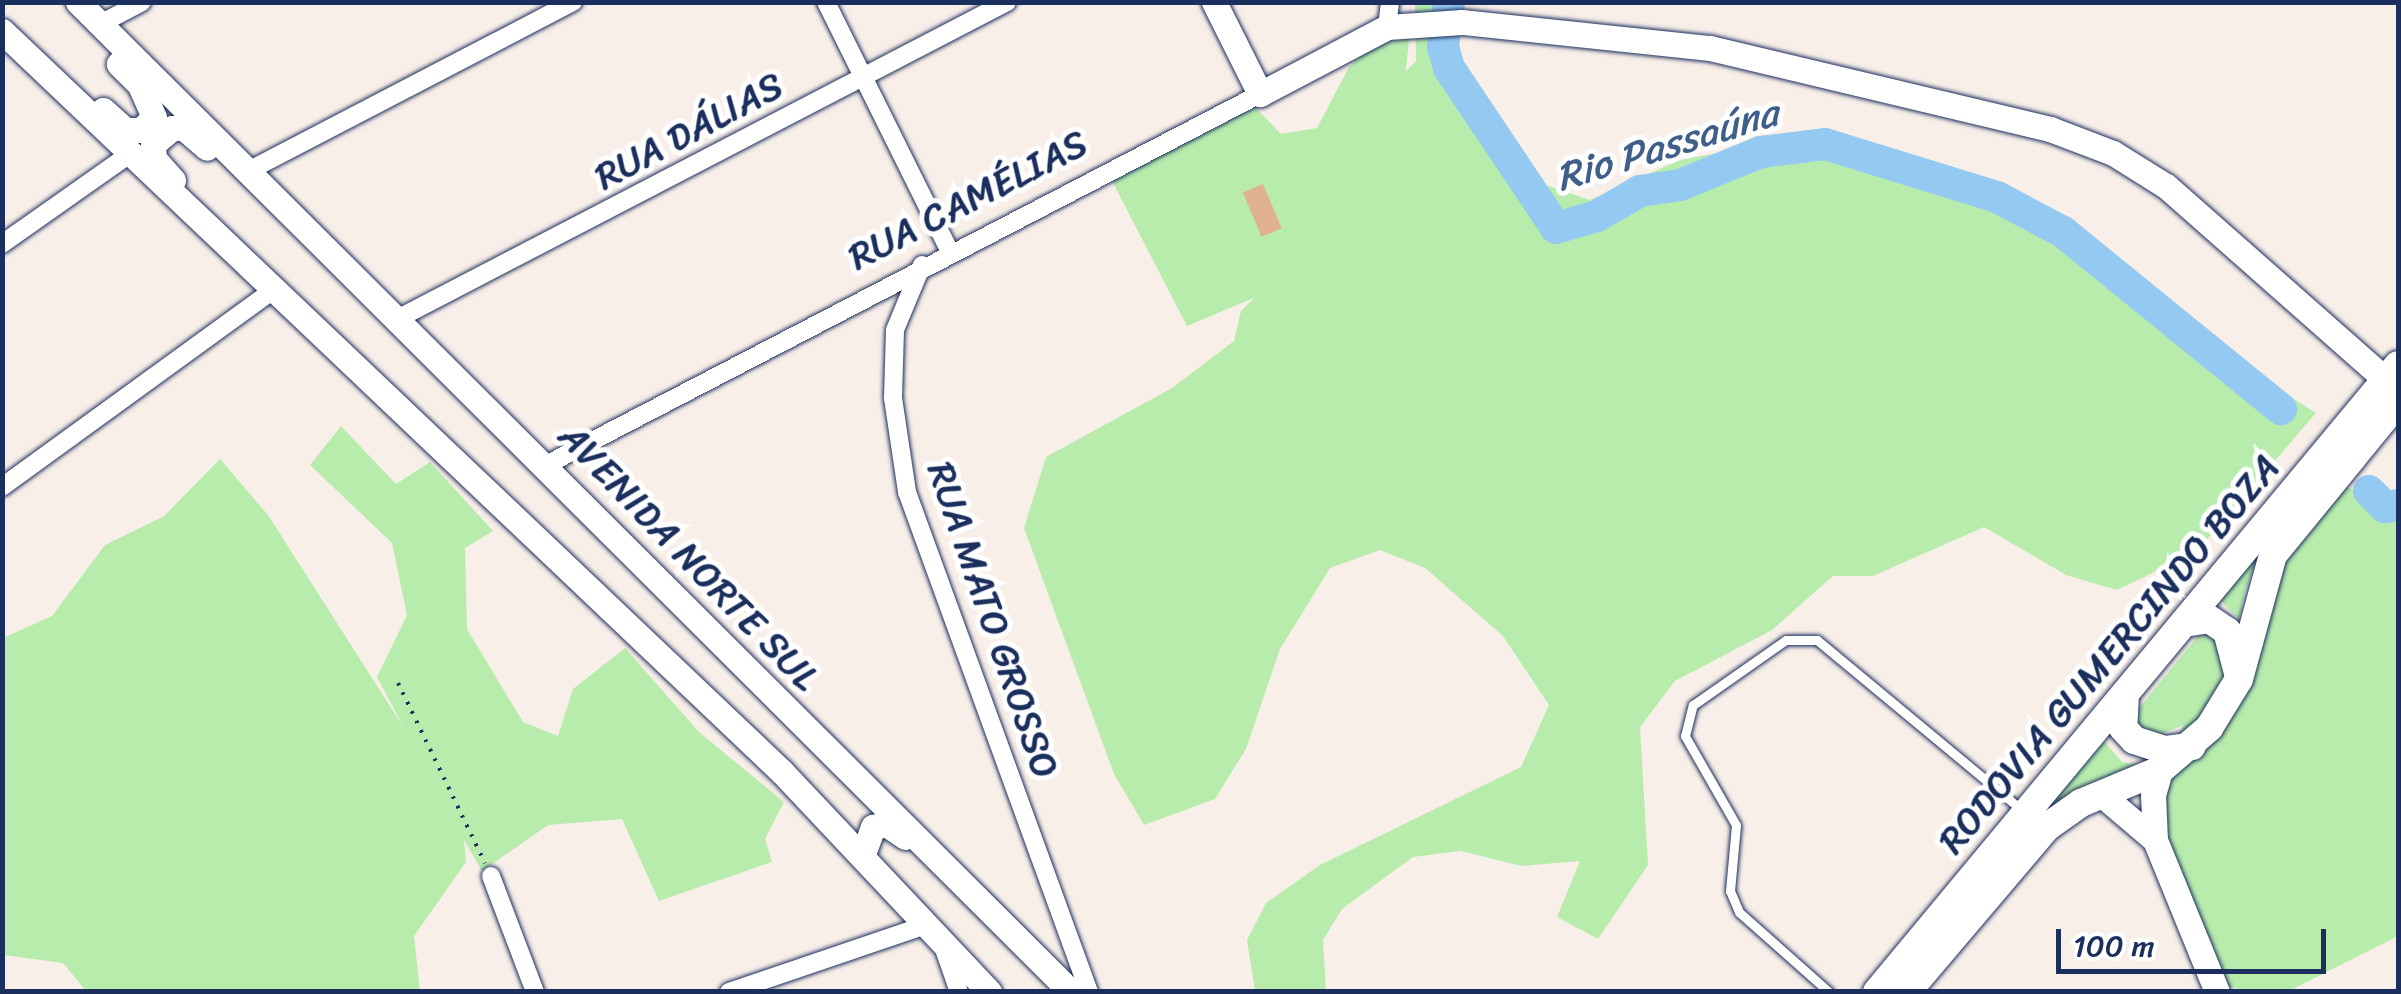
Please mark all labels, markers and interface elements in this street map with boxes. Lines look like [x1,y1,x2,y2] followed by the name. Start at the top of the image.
[587,62,791,200] street label: RUA DÁLIAS
[1550,88,1784,202] water label: Rio Passaúna
[841,120,1095,280] street label: RUA CAMÉLIAS
[549,413,829,701] street label: AVENIDA NORTE SUL
[1930,446,2288,862] street label: RODOVIA GUMERCINDO BOZA
[917,456,1069,784] street label: RUA MATO GROSSO
[2061,909,2331,971] scale bar
[2073,919,2155,973] text: 100 m

